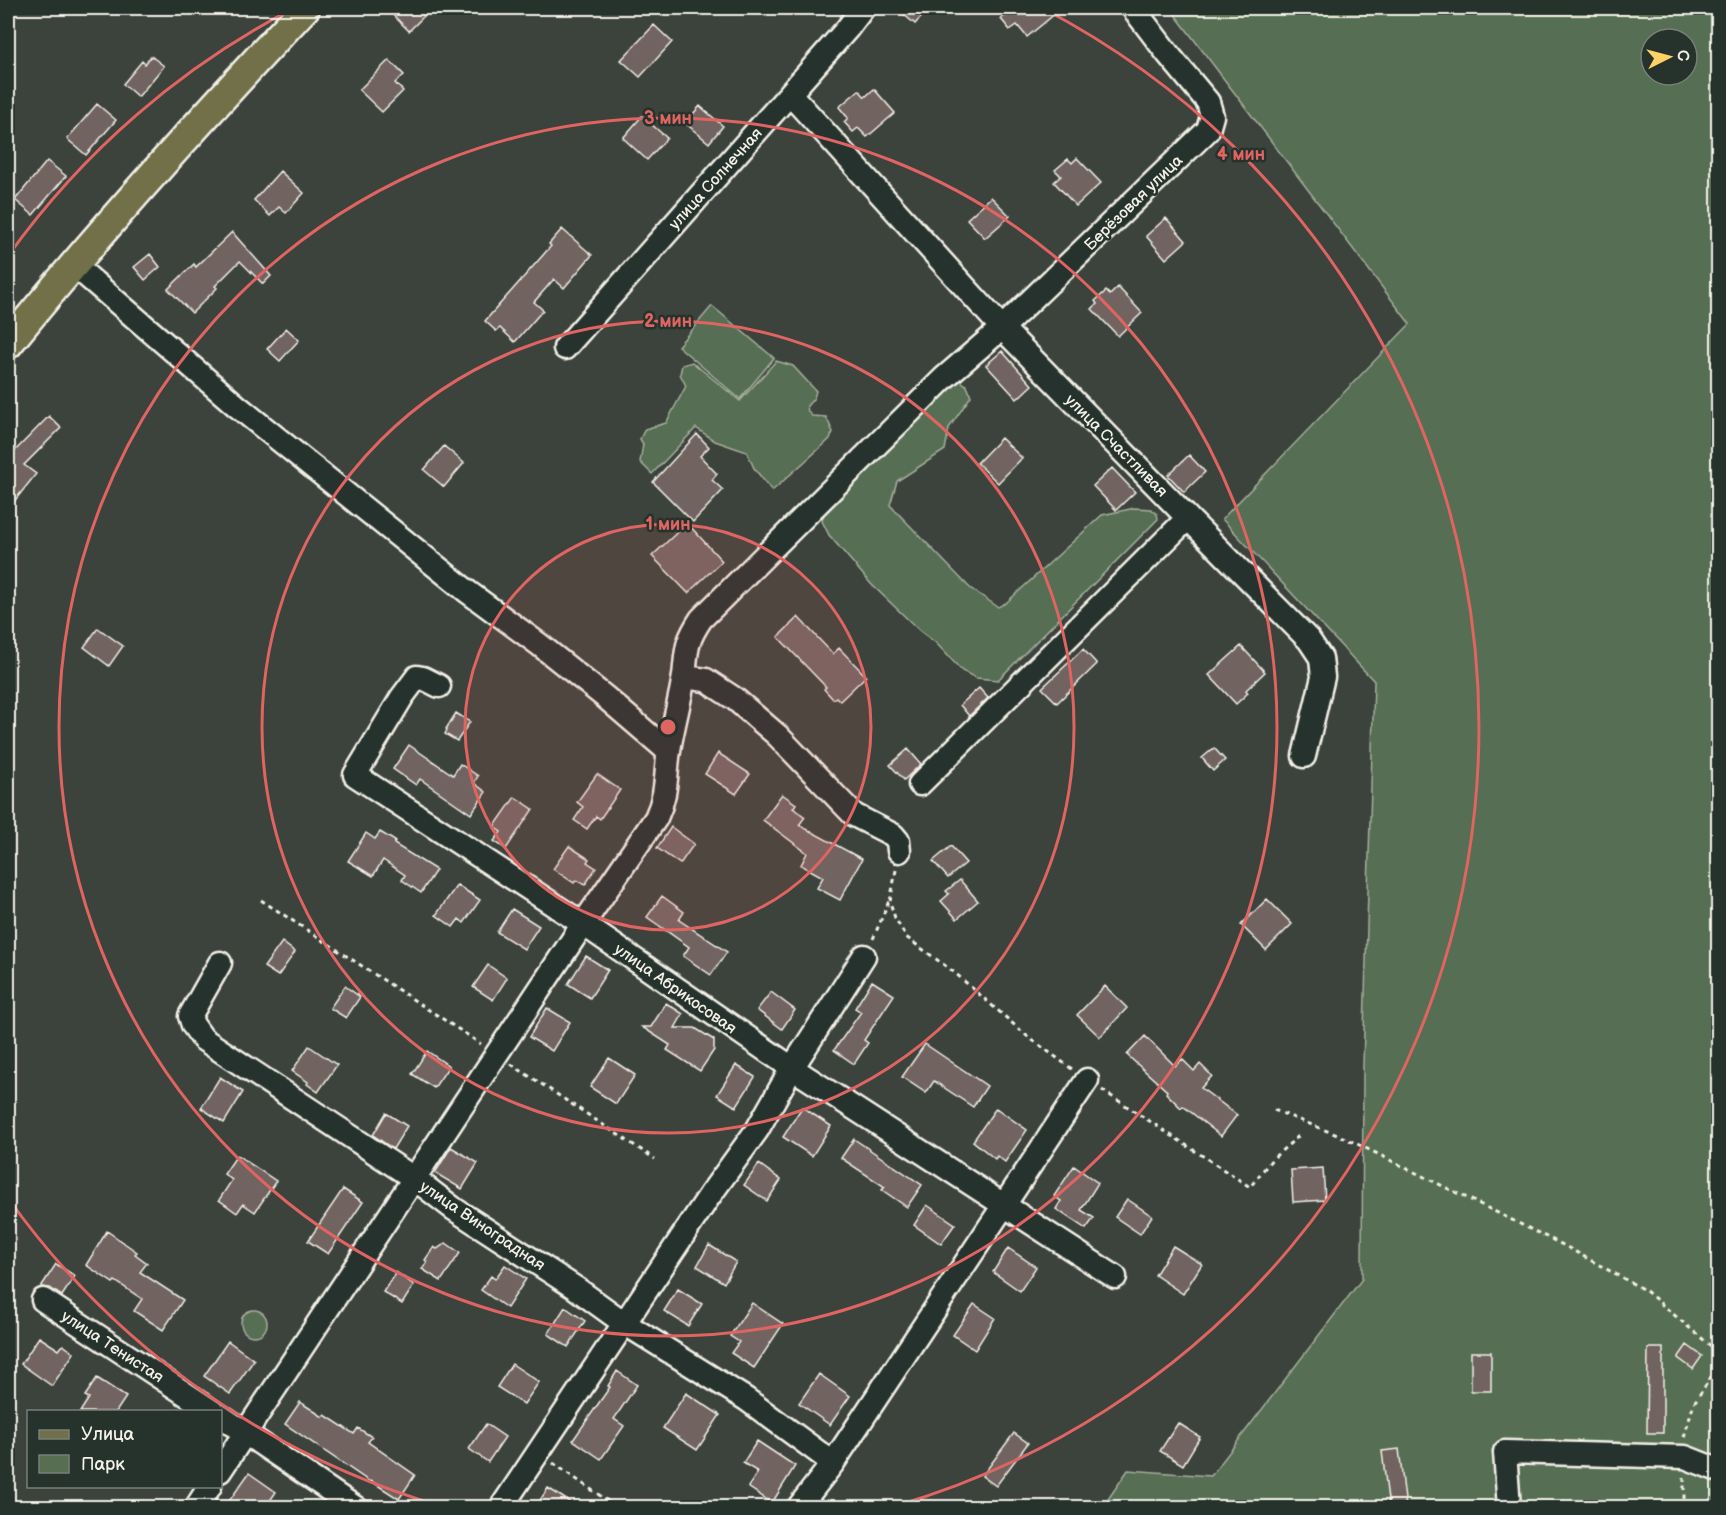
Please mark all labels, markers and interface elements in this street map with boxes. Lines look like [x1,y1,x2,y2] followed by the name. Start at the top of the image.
[1639,27,1699,87] north arrow
[1672,49,1692,62] text: С
[644,108,692,129] text: 3 мин
[665,124,767,234] street label: улица Солнечная
[1217,144,1265,165] text: 4 мин
[1081,151,1187,255] street label: Берёзовая улица
[644,311,692,332] text: 2 мин
[1061,391,1171,501] street label: улица Счастливая
[646,514,690,535] text: 1 мин
[658,717,678,737] centre of rings
[611,940,740,1039] street label: улица Абрикосовая
[416,1177,548,1275] street label: улица Виноградная
[57,1307,167,1387] street label: улица Тенистая
[27,1410,222,1488] legend
[81,1424,135,1445] text: Улица
[81,1454,125,1475] text: Парк

